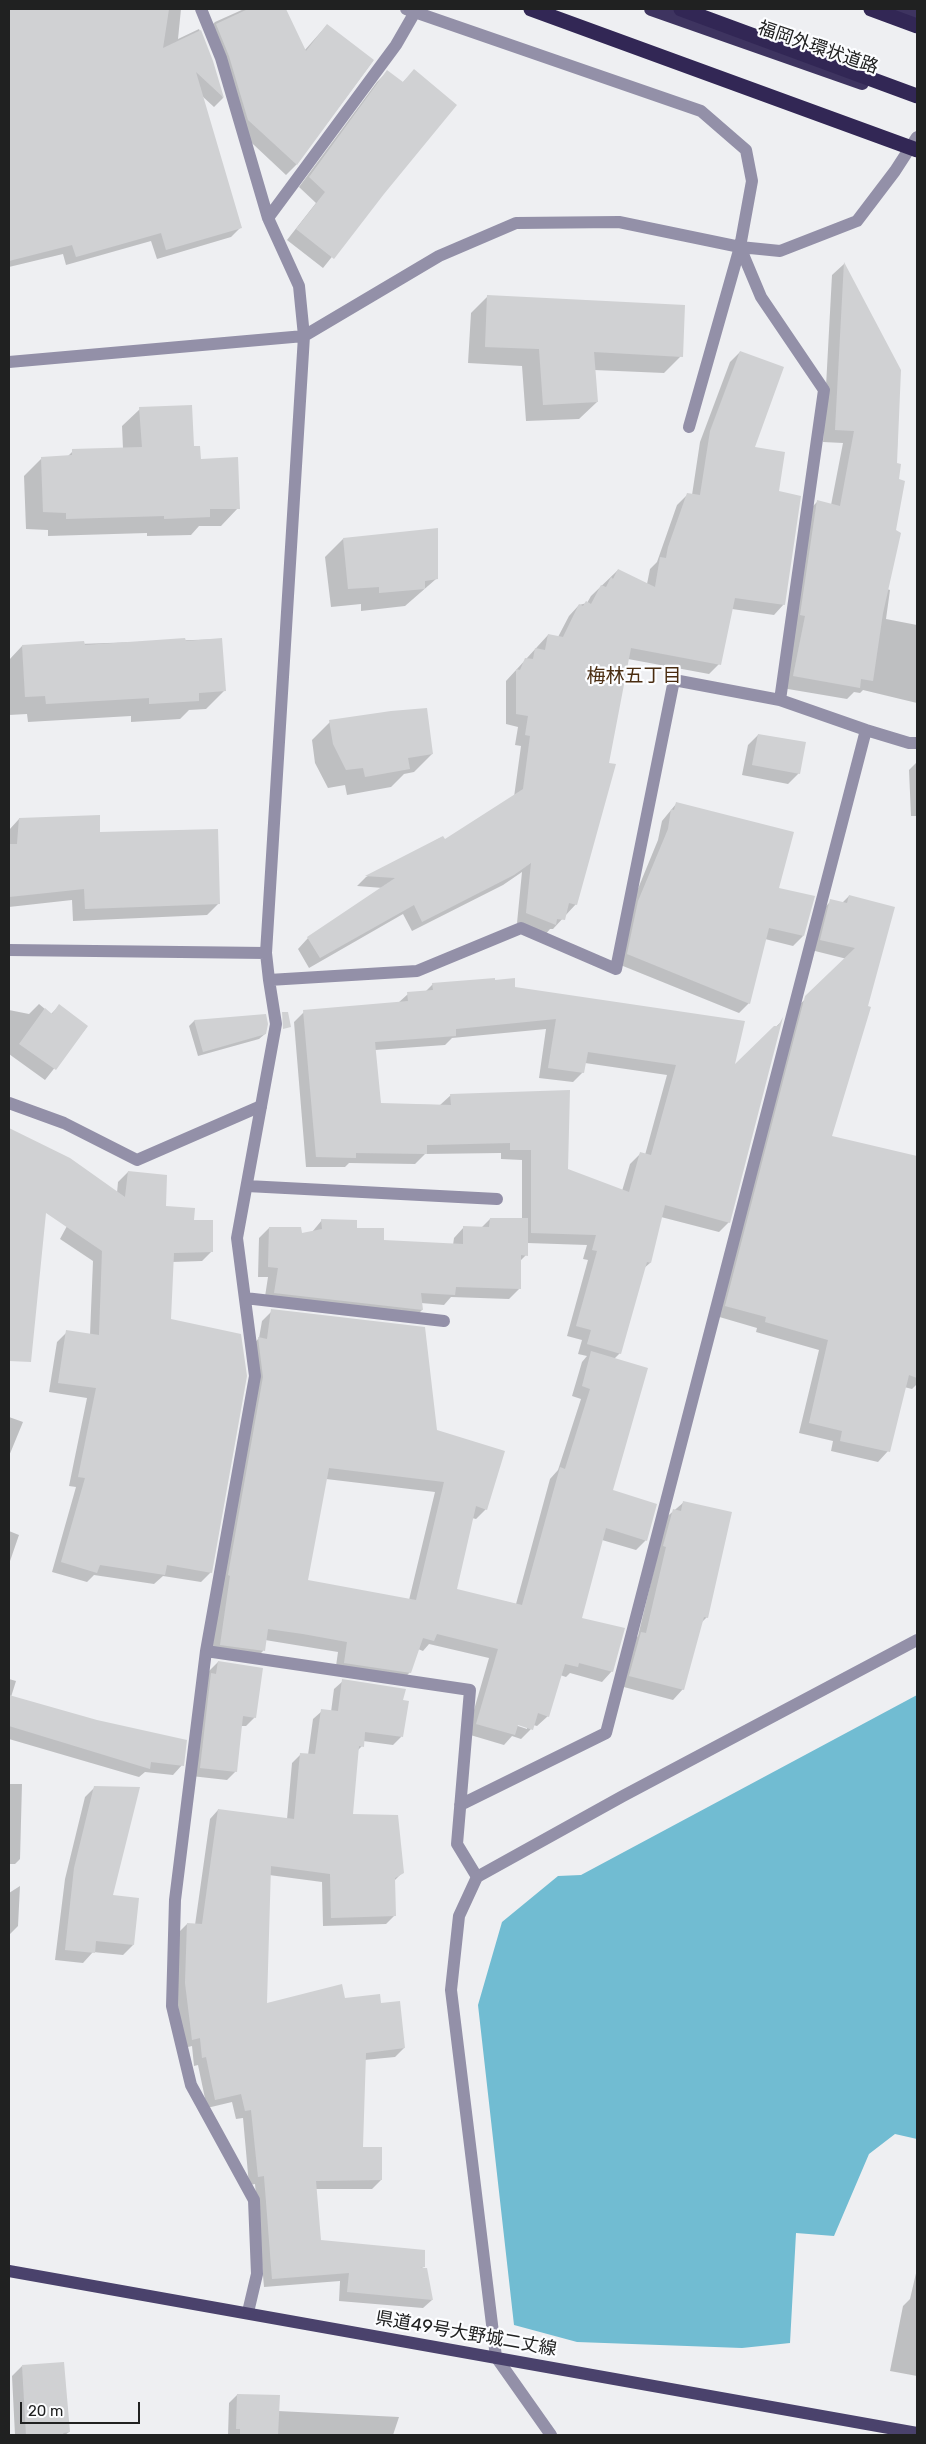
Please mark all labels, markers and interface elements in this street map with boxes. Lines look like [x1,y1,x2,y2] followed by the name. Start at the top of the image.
[755,17,881,79] street label: 福岡外環状道路
[587,666,681,688] district label: 梅林五丁目
[374,2307,558,2361] street label: 県道49号大野城二丈線
[22,2392,142,2424] scale bar
[28,2402,63,2420] text: 20 m

